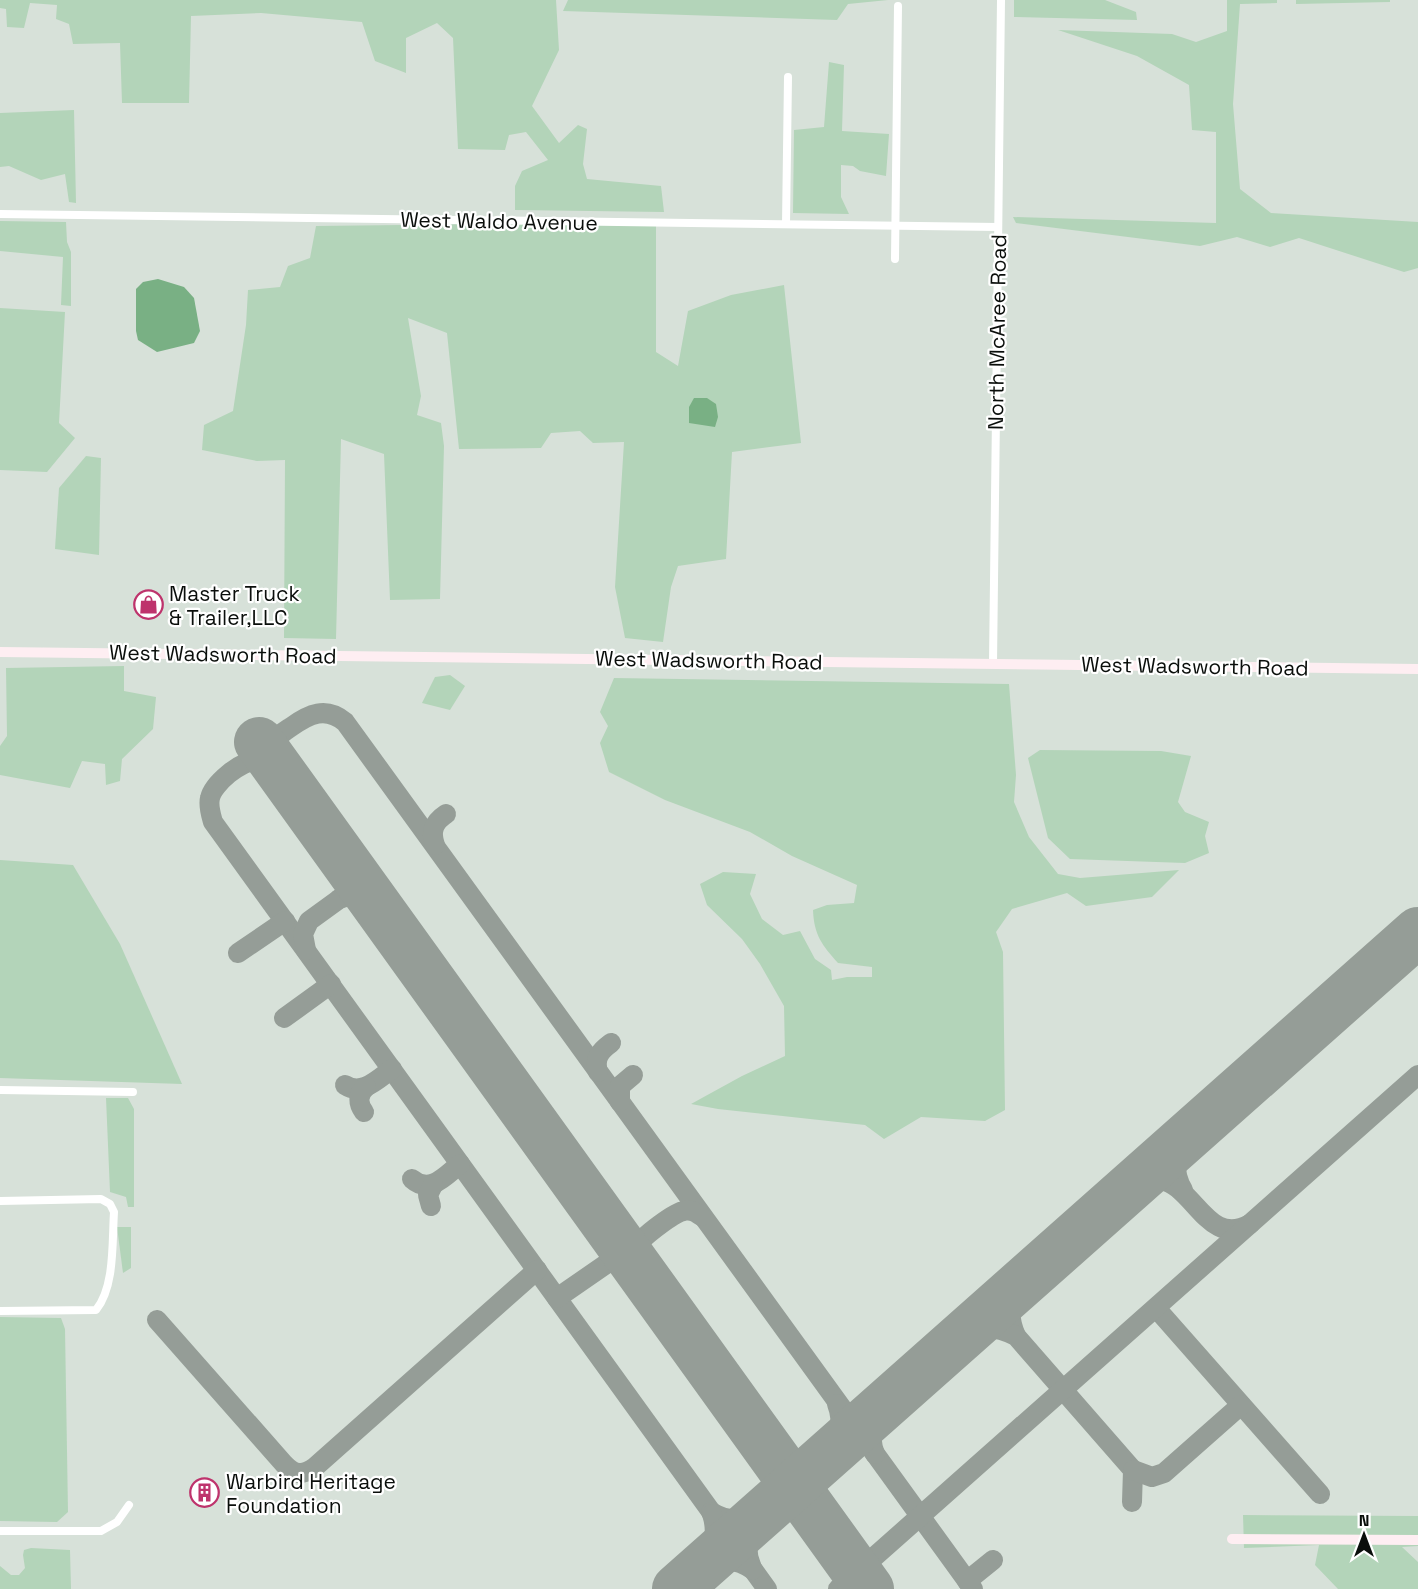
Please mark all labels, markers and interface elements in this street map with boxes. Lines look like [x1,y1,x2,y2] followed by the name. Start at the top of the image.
[400,206,598,236] street label: West Waldo Avenue
[982,234,1012,430] street label: North McAree Road
[169,580,300,631] place label: Master Truck & Trailer,LLC
[132,589,164,621] shop icon: Master Truck & Trailer,LLC
[109,639,337,669] street label: West Wadsworth Road
[595,645,823,675] street label: West Wadsworth Road
[1081,651,1309,681] street label: West Wadsworth Road
[226,1468,396,1519] place label: Warbird Heritage Foundation
[189,1477,221,1509] building icon: Warbird Heritage Foundation
[1334,1505,1394,1565] north arrow
[1359,1510,1369,1531] text: N

